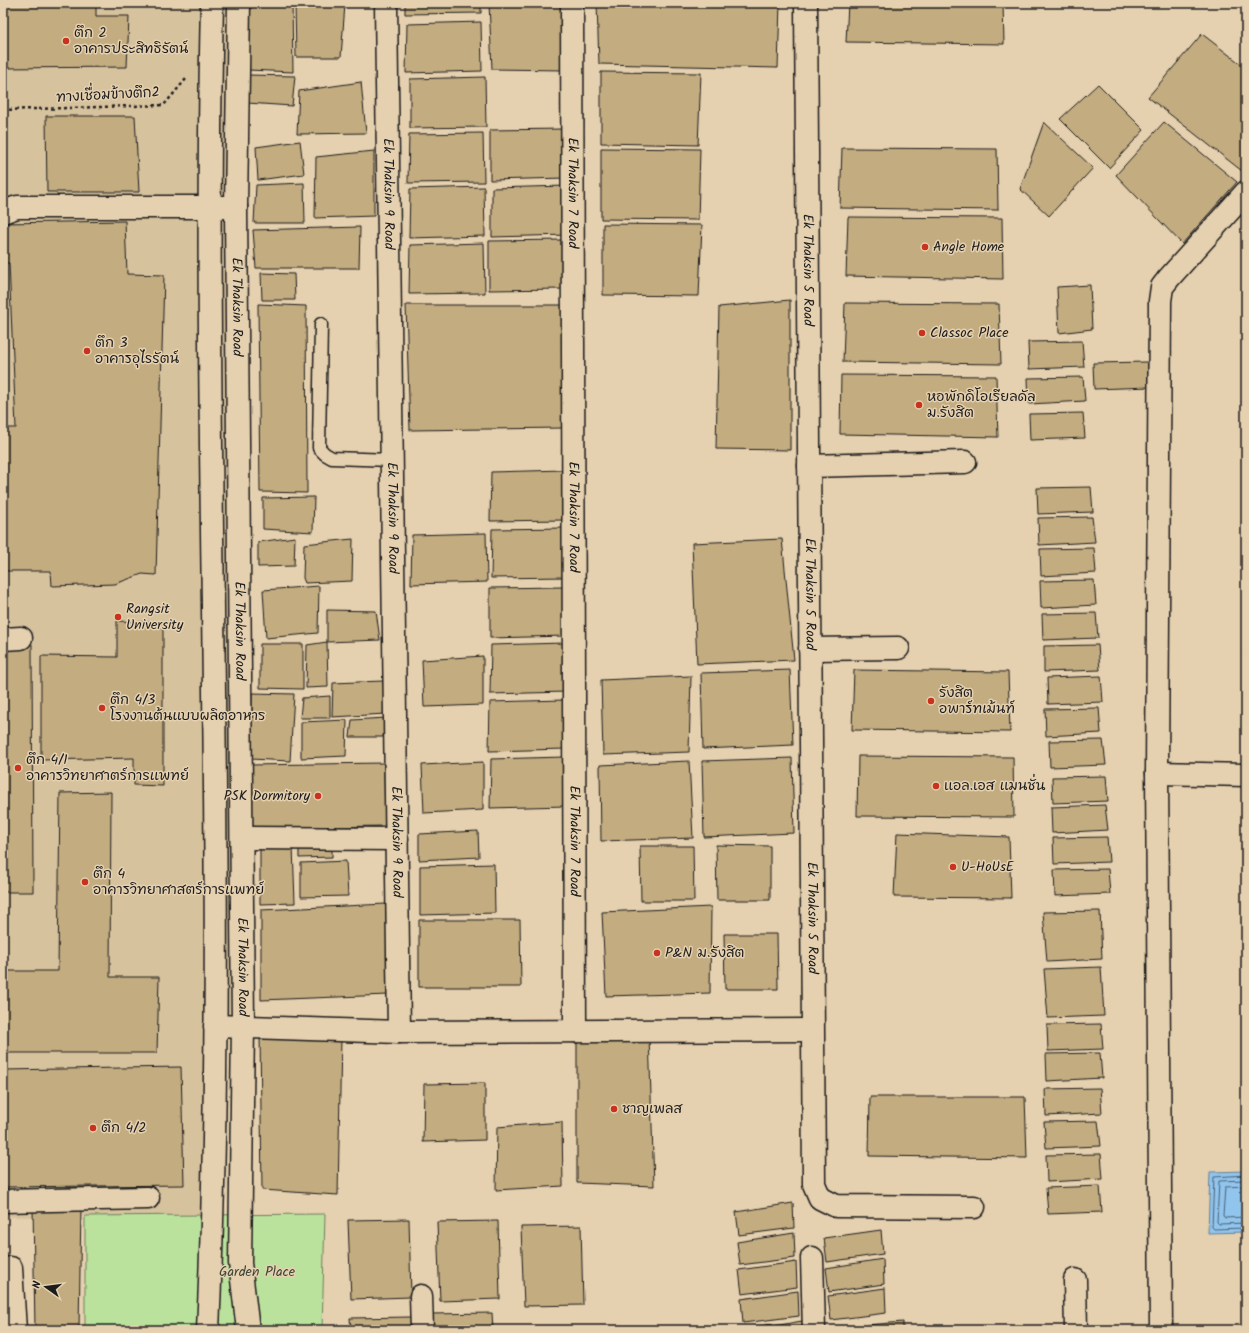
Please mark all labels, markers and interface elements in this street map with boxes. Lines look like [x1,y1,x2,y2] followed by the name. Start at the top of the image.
[74,22,189,60] place label: ตึก 2 อาคารประสิทธิรัตน์
[61,36,71,46] marker: ตึก 2 อาคารประสิทธิรัตน์
[55,78,160,109] street label: ทางเชื่อมข้างตึก2
[561,137,584,250] street label: Ek Thaksin 7 Road
[377,138,400,251] street label: Ek Thaksin 9 Road
[796,214,819,327] street label: Ek Thaksin 5 Road
[933,236,1005,258] place label: Angle Home
[920,242,930,252] marker: Angle Home
[225,257,248,358] street label: Ek Thaksin Road
[930,322,1009,344] place label: Classoc Place
[917,328,927,338] marker: Classoc Place
[95,332,180,370] place label: ตึก 3 อาคารอุไรรัตน์
[82,346,92,356] marker: ตึก 3 อาคารอุไรรัตน์
[927,386,1036,424] place label: หอพักดิโอเรียลดัล ม.รังสิต
[914,400,924,410] marker: หอพักดิโอเรียลดัล ม.รังสิต
[562,461,585,574] street label: Ek Thaksin 7 Road
[381,462,404,575] street label: Ek Thaksin 9 Road
[799,538,821,651] street label: Ek Thaksin 5 Road
[228,581,251,682] street label: Ek Thaksin Road
[126,598,184,636] place label: Rangsit University
[113,612,123,622] marker: Rangsit University
[939,682,1015,720] place label: รังสิต อพาร์ทเม้นท์
[110,689,266,727] place label: ตึก 4/3 โรงงานต้นแบบผลิตอาหาร
[926,696,936,706] marker: รังสิต อพาร์ทเม้นท์
[97,703,107,713] marker: ตึก 4/3 โรงงานต้นแบบผลิตอาหาร
[26,749,189,787] place label: ตึก 4/1 อาคารวิทยาศาตร์การแพทย์
[13,763,23,773] marker: ตึก 4/1 อาคารวิทยาศาตร์การแพทย์
[944,773,1045,797] place label: แอล.เอส แมนชั่น
[931,781,941,791] marker: แอล.เอส แมนชั่น
[224,785,310,807] place label: PSK Dormitory
[563,785,586,898] street label: Ek Thaksin 7 Road
[385,786,408,899] street label: Ek Thaksin 9 Road
[313,791,323,801] marker: PSK Dormitory
[961,856,1015,878] place label: U-HoUsE
[801,862,824,975] street label: Ek Thaksin 5 Road
[948,862,958,872] marker: U-HoUsE
[93,863,264,901] place label: ตึก 4 อาคารวิทยาศาสตร์การแพทย์
[80,877,90,887] marker: ตึก 4 อาคารวิทยาศาสตร์การแพทย์
[231,917,254,1018] street label: Ek Thaksin Road
[665,942,744,964] place label: P&N ม.รังสิต
[652,948,662,958] marker: P&N ม.รังสิต
[622,1098,684,1120] place label: ชาญเพลส
[609,1104,619,1114] marker: ชาญเพลส
[101,1117,146,1139] place label: ตึก 4/2
[88,1123,98,1133] marker: ตึก 4/2
[219,1261,296,1283] park label: Garden Place
[26,1267,66,1307] north arrow
[28,1279,47,1290] text: N

